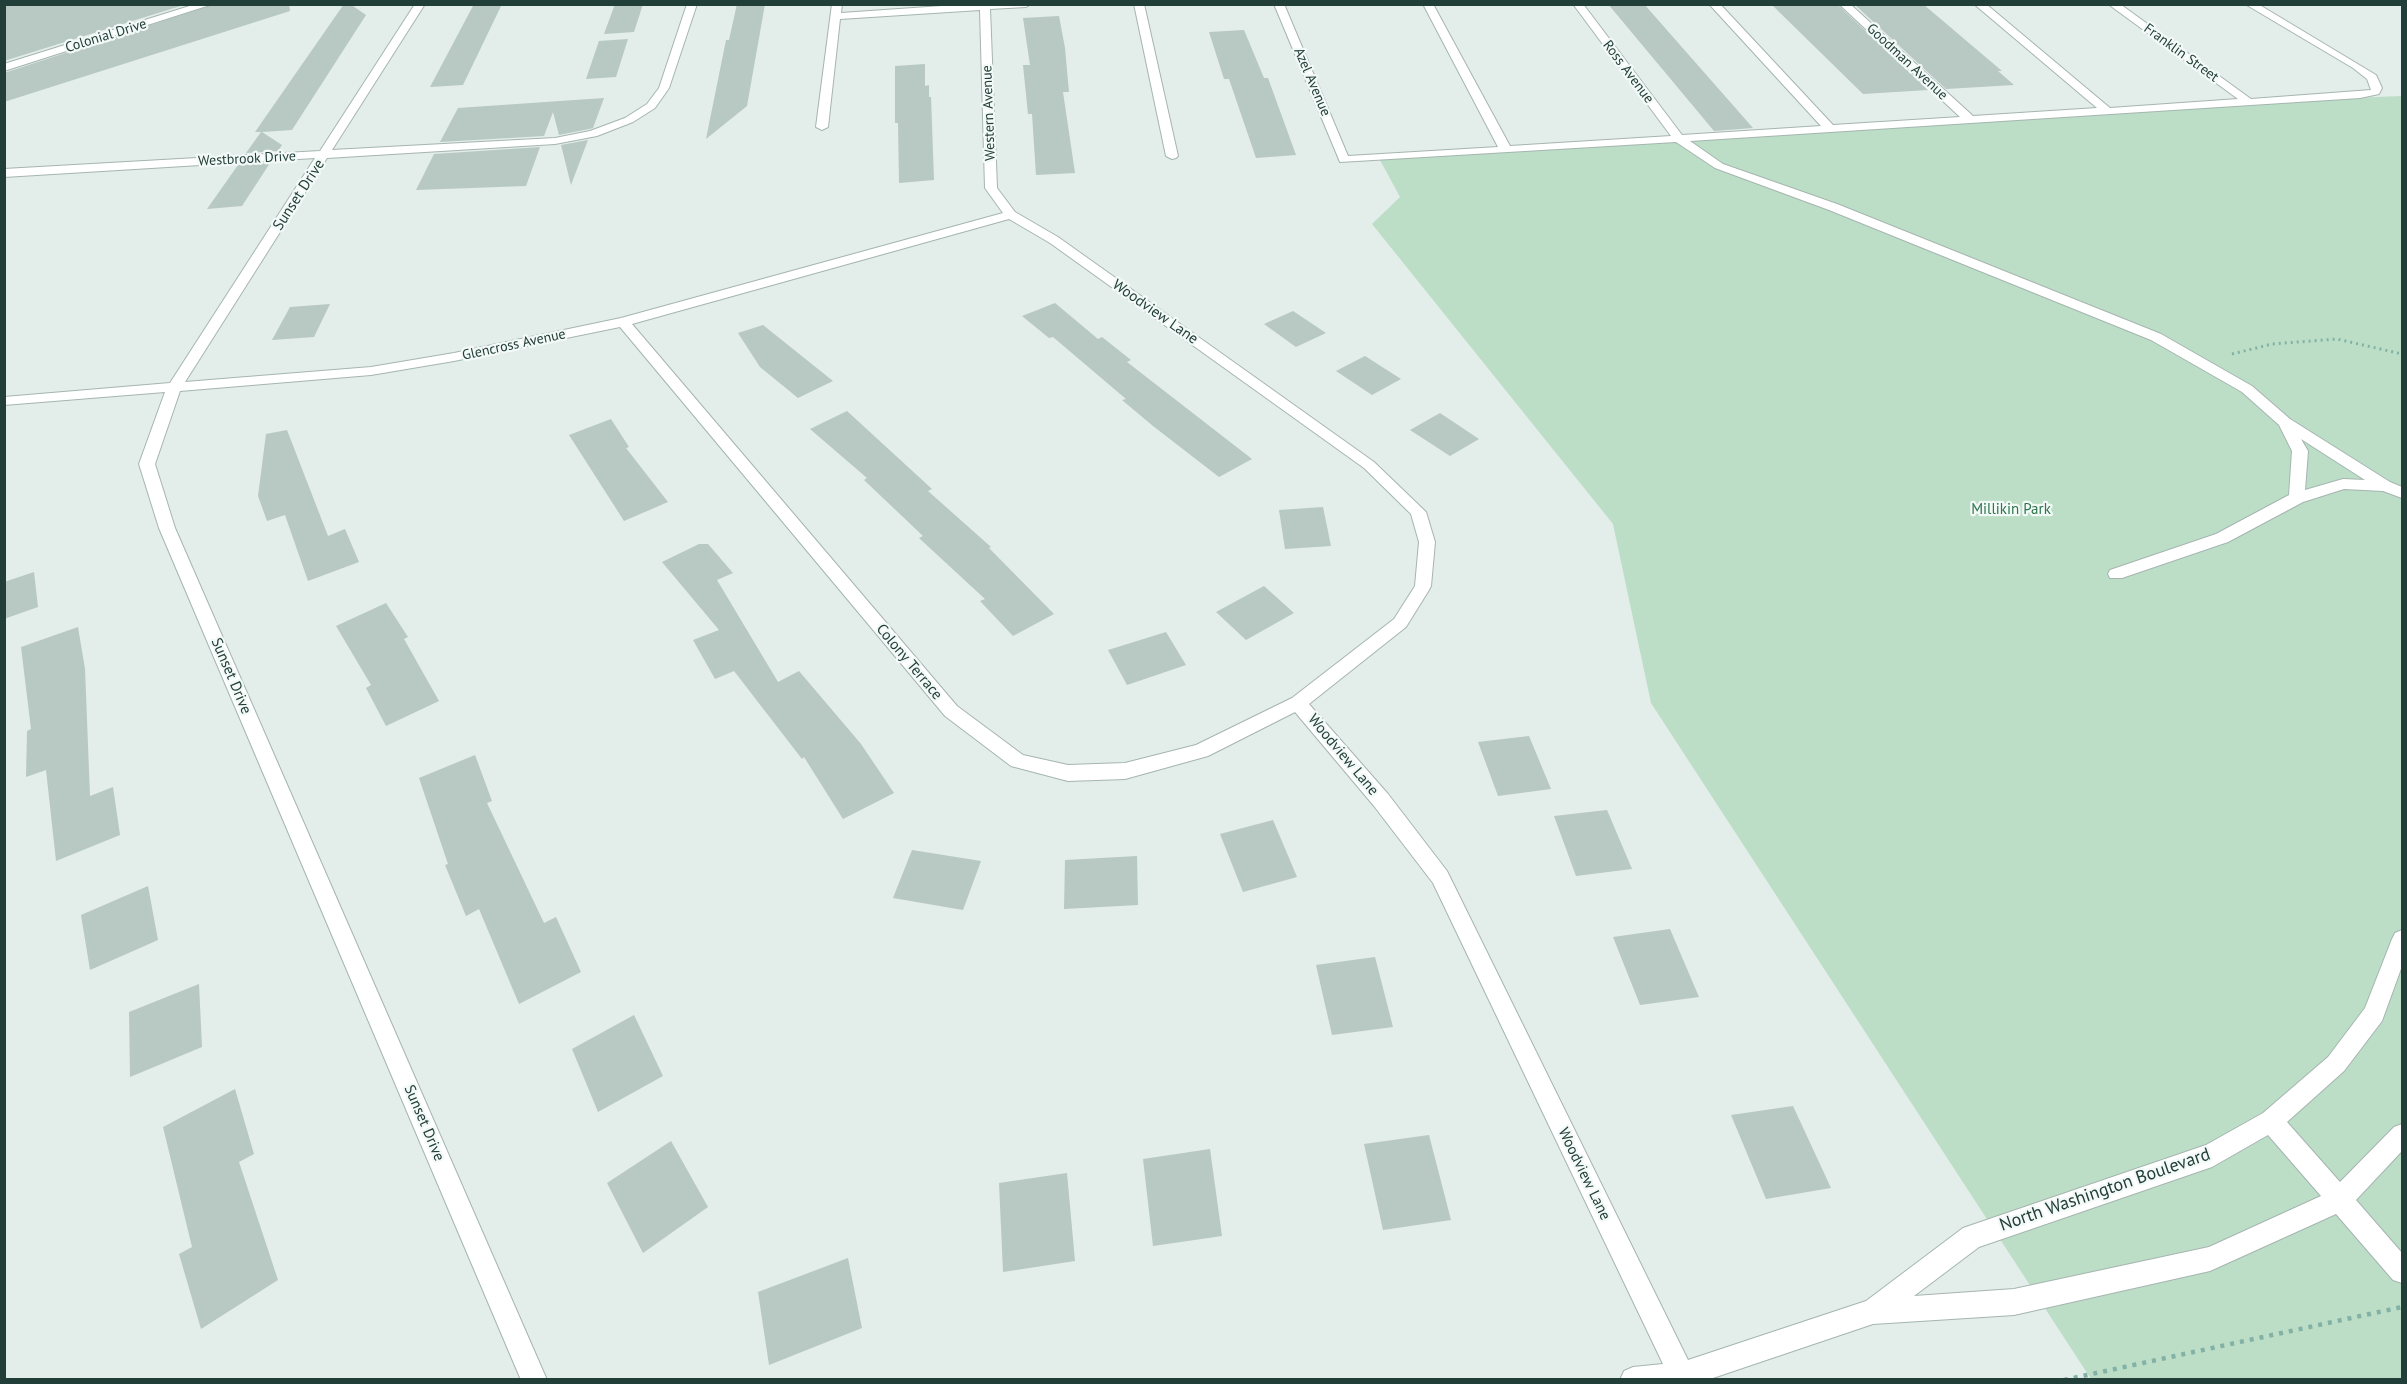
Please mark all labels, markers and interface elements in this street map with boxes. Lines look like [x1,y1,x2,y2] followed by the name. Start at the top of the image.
[63,16,149,56] street label: Colonial Drive
[1863,20,1951,104] street label: Goodman Avenue
[2140,20,2222,86] street label: Franklin Street
[1599,37,1657,107] street label: Ross Avenue
[1290,45,1334,119] street label: Azel Avenue
[979,65,999,161] street label: Western Avenue
[198,148,296,170] street label: Westbrook Drive
[269,156,329,234] street label: Sunset Drive
[1109,276,1201,348] street label: Woodview Lane
[461,326,567,364] street label: Glencross Avenue
[1971,501,2051,519] park label: Millikin Park
[872,620,946,704] street label: Colony Terrace
[207,635,255,717] street label: Sunset Drive
[1304,711,1382,799] street label: Woodview Lane
[400,1082,448,1164] street label: Sunset Drive
[1554,1125,1614,1223] street label: Woodview Lane
[1997,1144,2213,1236] street label: North Washington Boulevard

